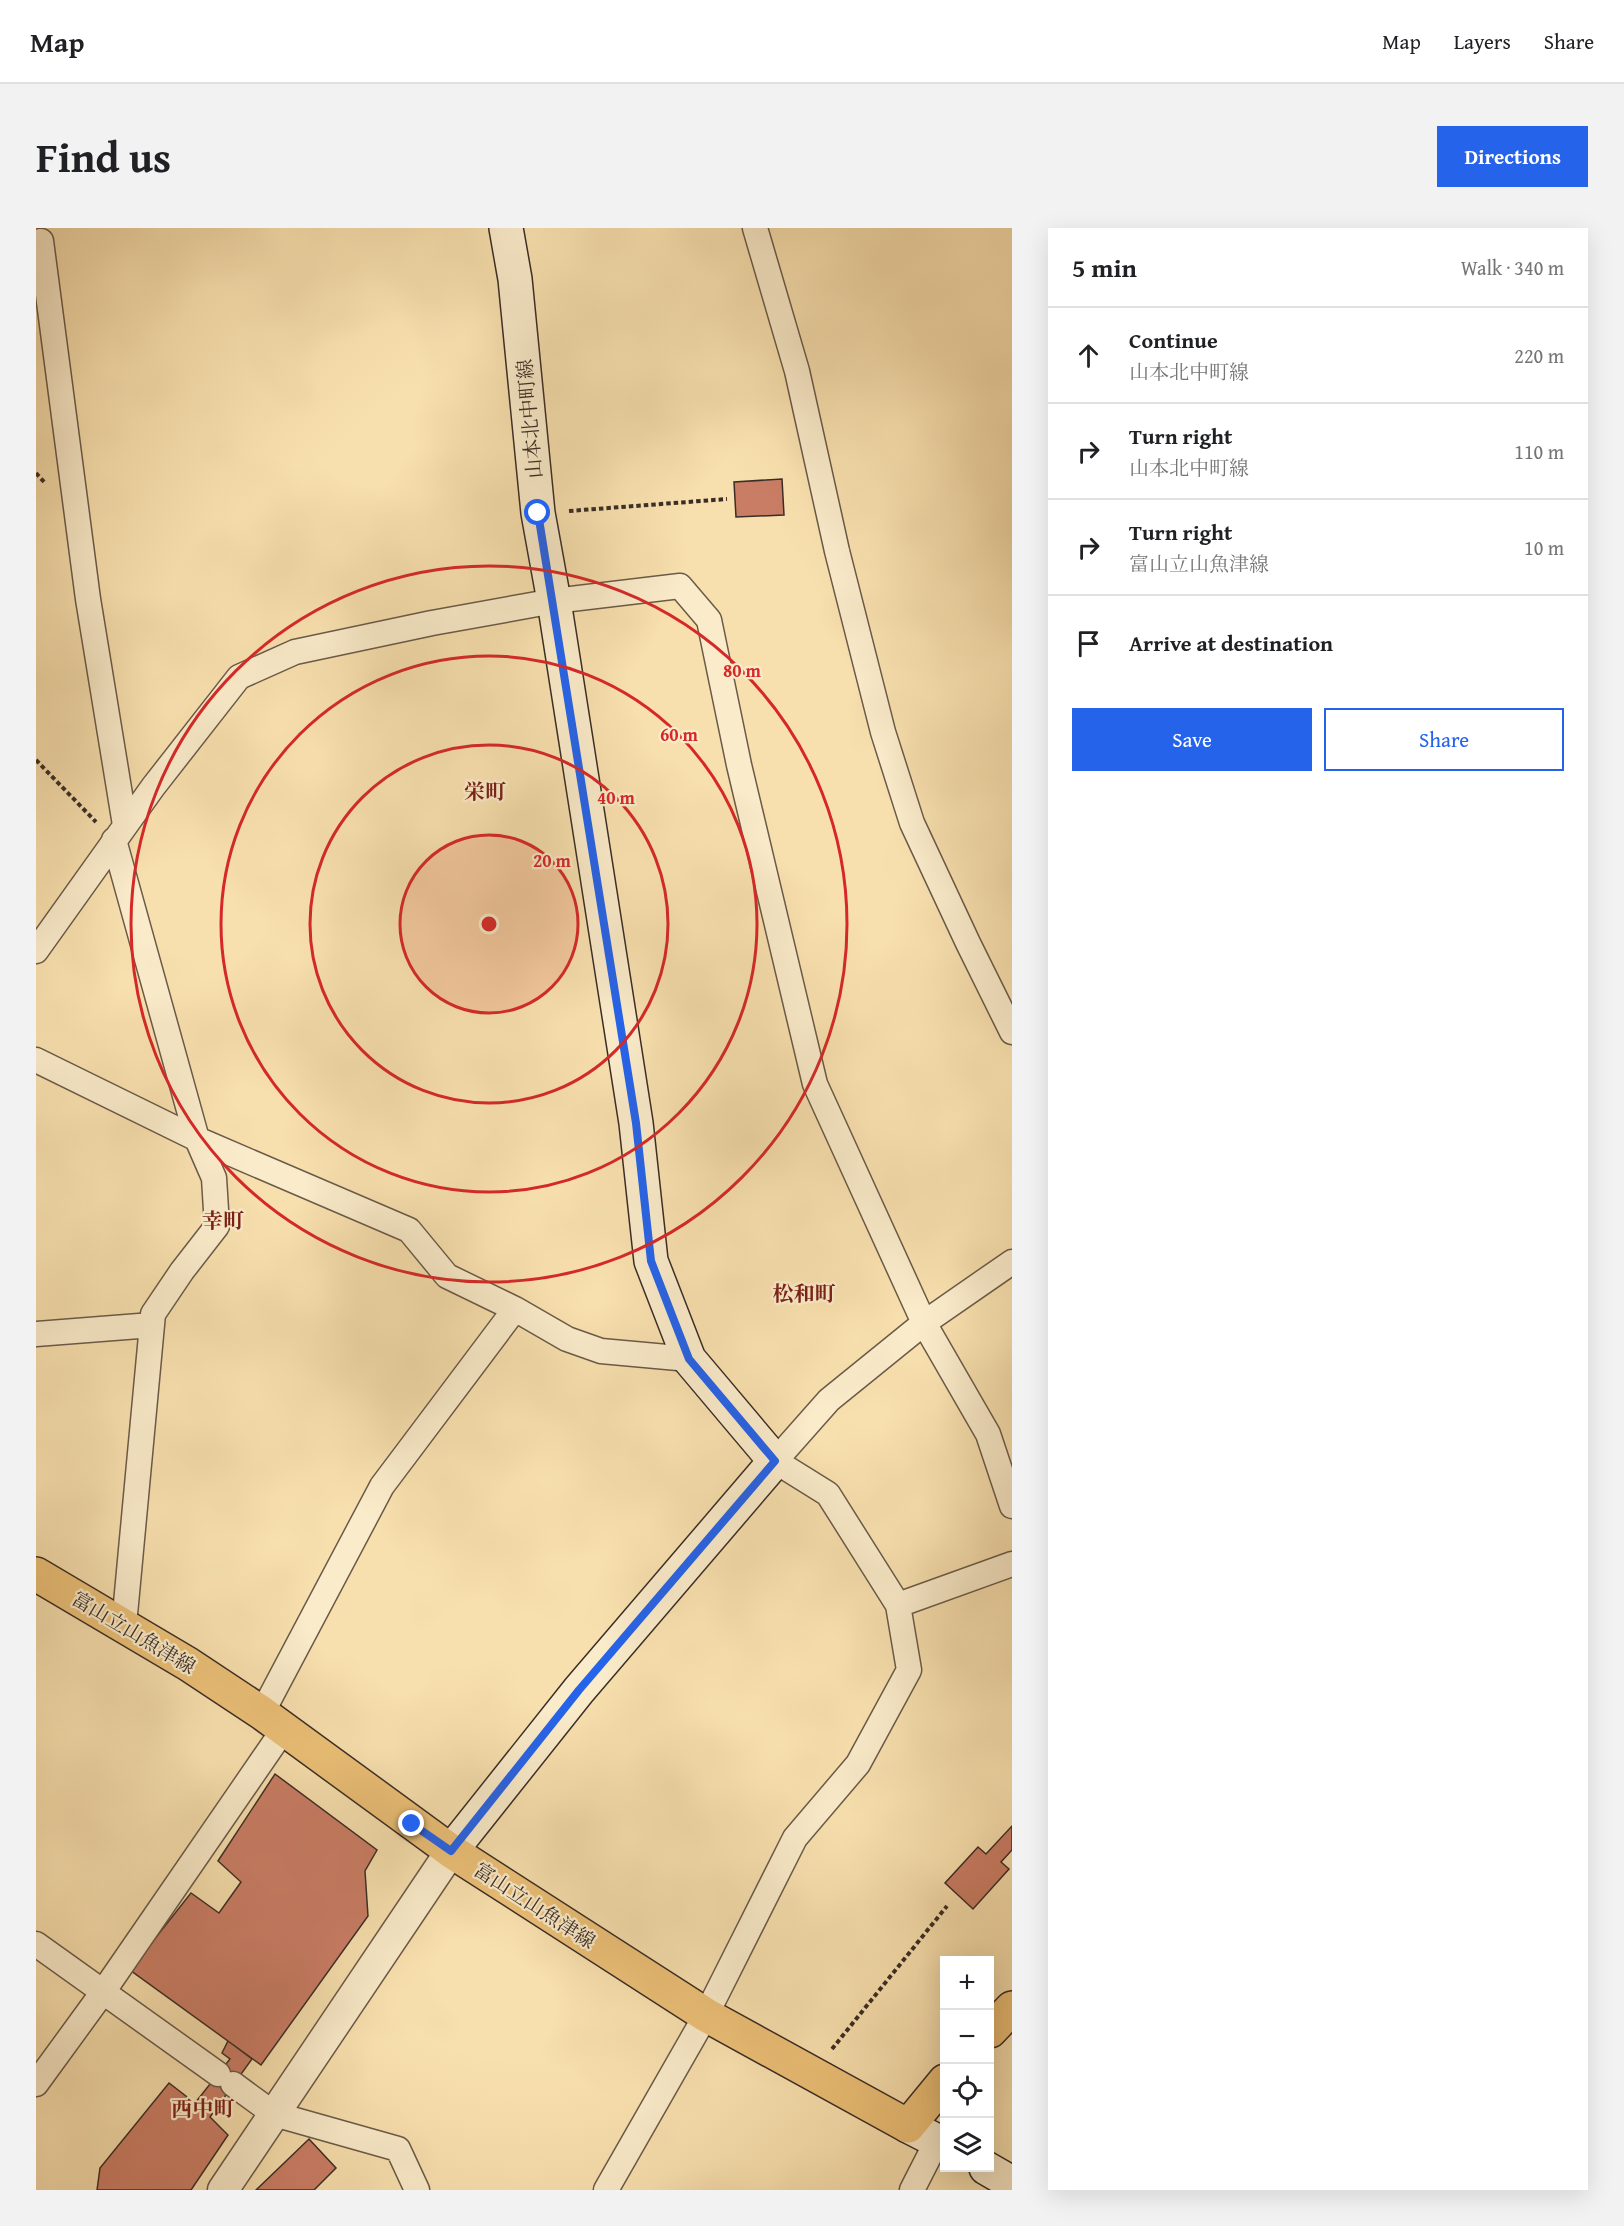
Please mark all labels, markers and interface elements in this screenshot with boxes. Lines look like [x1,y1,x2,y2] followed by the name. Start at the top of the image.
[30,21,84,62] text: Map
[1382,26,1421,57] text: Map
[1454,26,1511,57] text: Layers
[1544,26,1594,57] text: Share
[36,126,171,187] text: Find us
[1437,126,1588,187] button: Directions
[1072,248,1137,287] text: 5 min
[1461,253,1564,282] text: Walk · 340 m
[1129,324,1218,356] text: Continue
[1072,339,1105,372] icon: ahead
[1514,341,1564,370] text: 220 m
[1129,357,1249,386] text: 山本北中町線
[509,358,549,480] street label: 山本北中町線
[1129,420,1232,452] text: Turn right
[1072,435,1105,468] icon: right
[1514,437,1564,466] text: 110 m
[1129,453,1249,482] text: 山本北中町線
[524,499,550,525] route start
[1129,516,1232,548] text: Turn right
[1072,531,1105,564] icon: right
[1524,533,1564,562] text: 10 m
[1129,549,1269,578] text: 富山立山魚津線
[1072,627,1105,660] icon: arrive
[1129,627,1333,659] text: Arrive at destination
[723,657,762,684] text: 80 m
[1072,708,1312,771] button: Save
[1324,708,1564,771] button: Share
[660,721,699,748] text: 60 m
[464,776,506,807] district label: 栄町
[597,784,636,811] text: 40 m
[533,847,572,874] text: 20 m
[479,914,499,934] centre of rings
[202,1205,244,1236] district label: 幸町
[773,1278,836,1309] district label: 松和町
[67,1584,201,1680] street label: 富山立山魚津線
[398,1810,424,1836] route end
[468,1855,602,1955] street label: 富山立山魚津線
[940,1956,994,2172] map controls
[940,1956,994,2010] button: +
[940,2010,994,2064] button: −
[940,2064,994,2118] button: locate
[172,2093,235,2124] district label: 西中町
[940,2118,994,2172] button: layers

